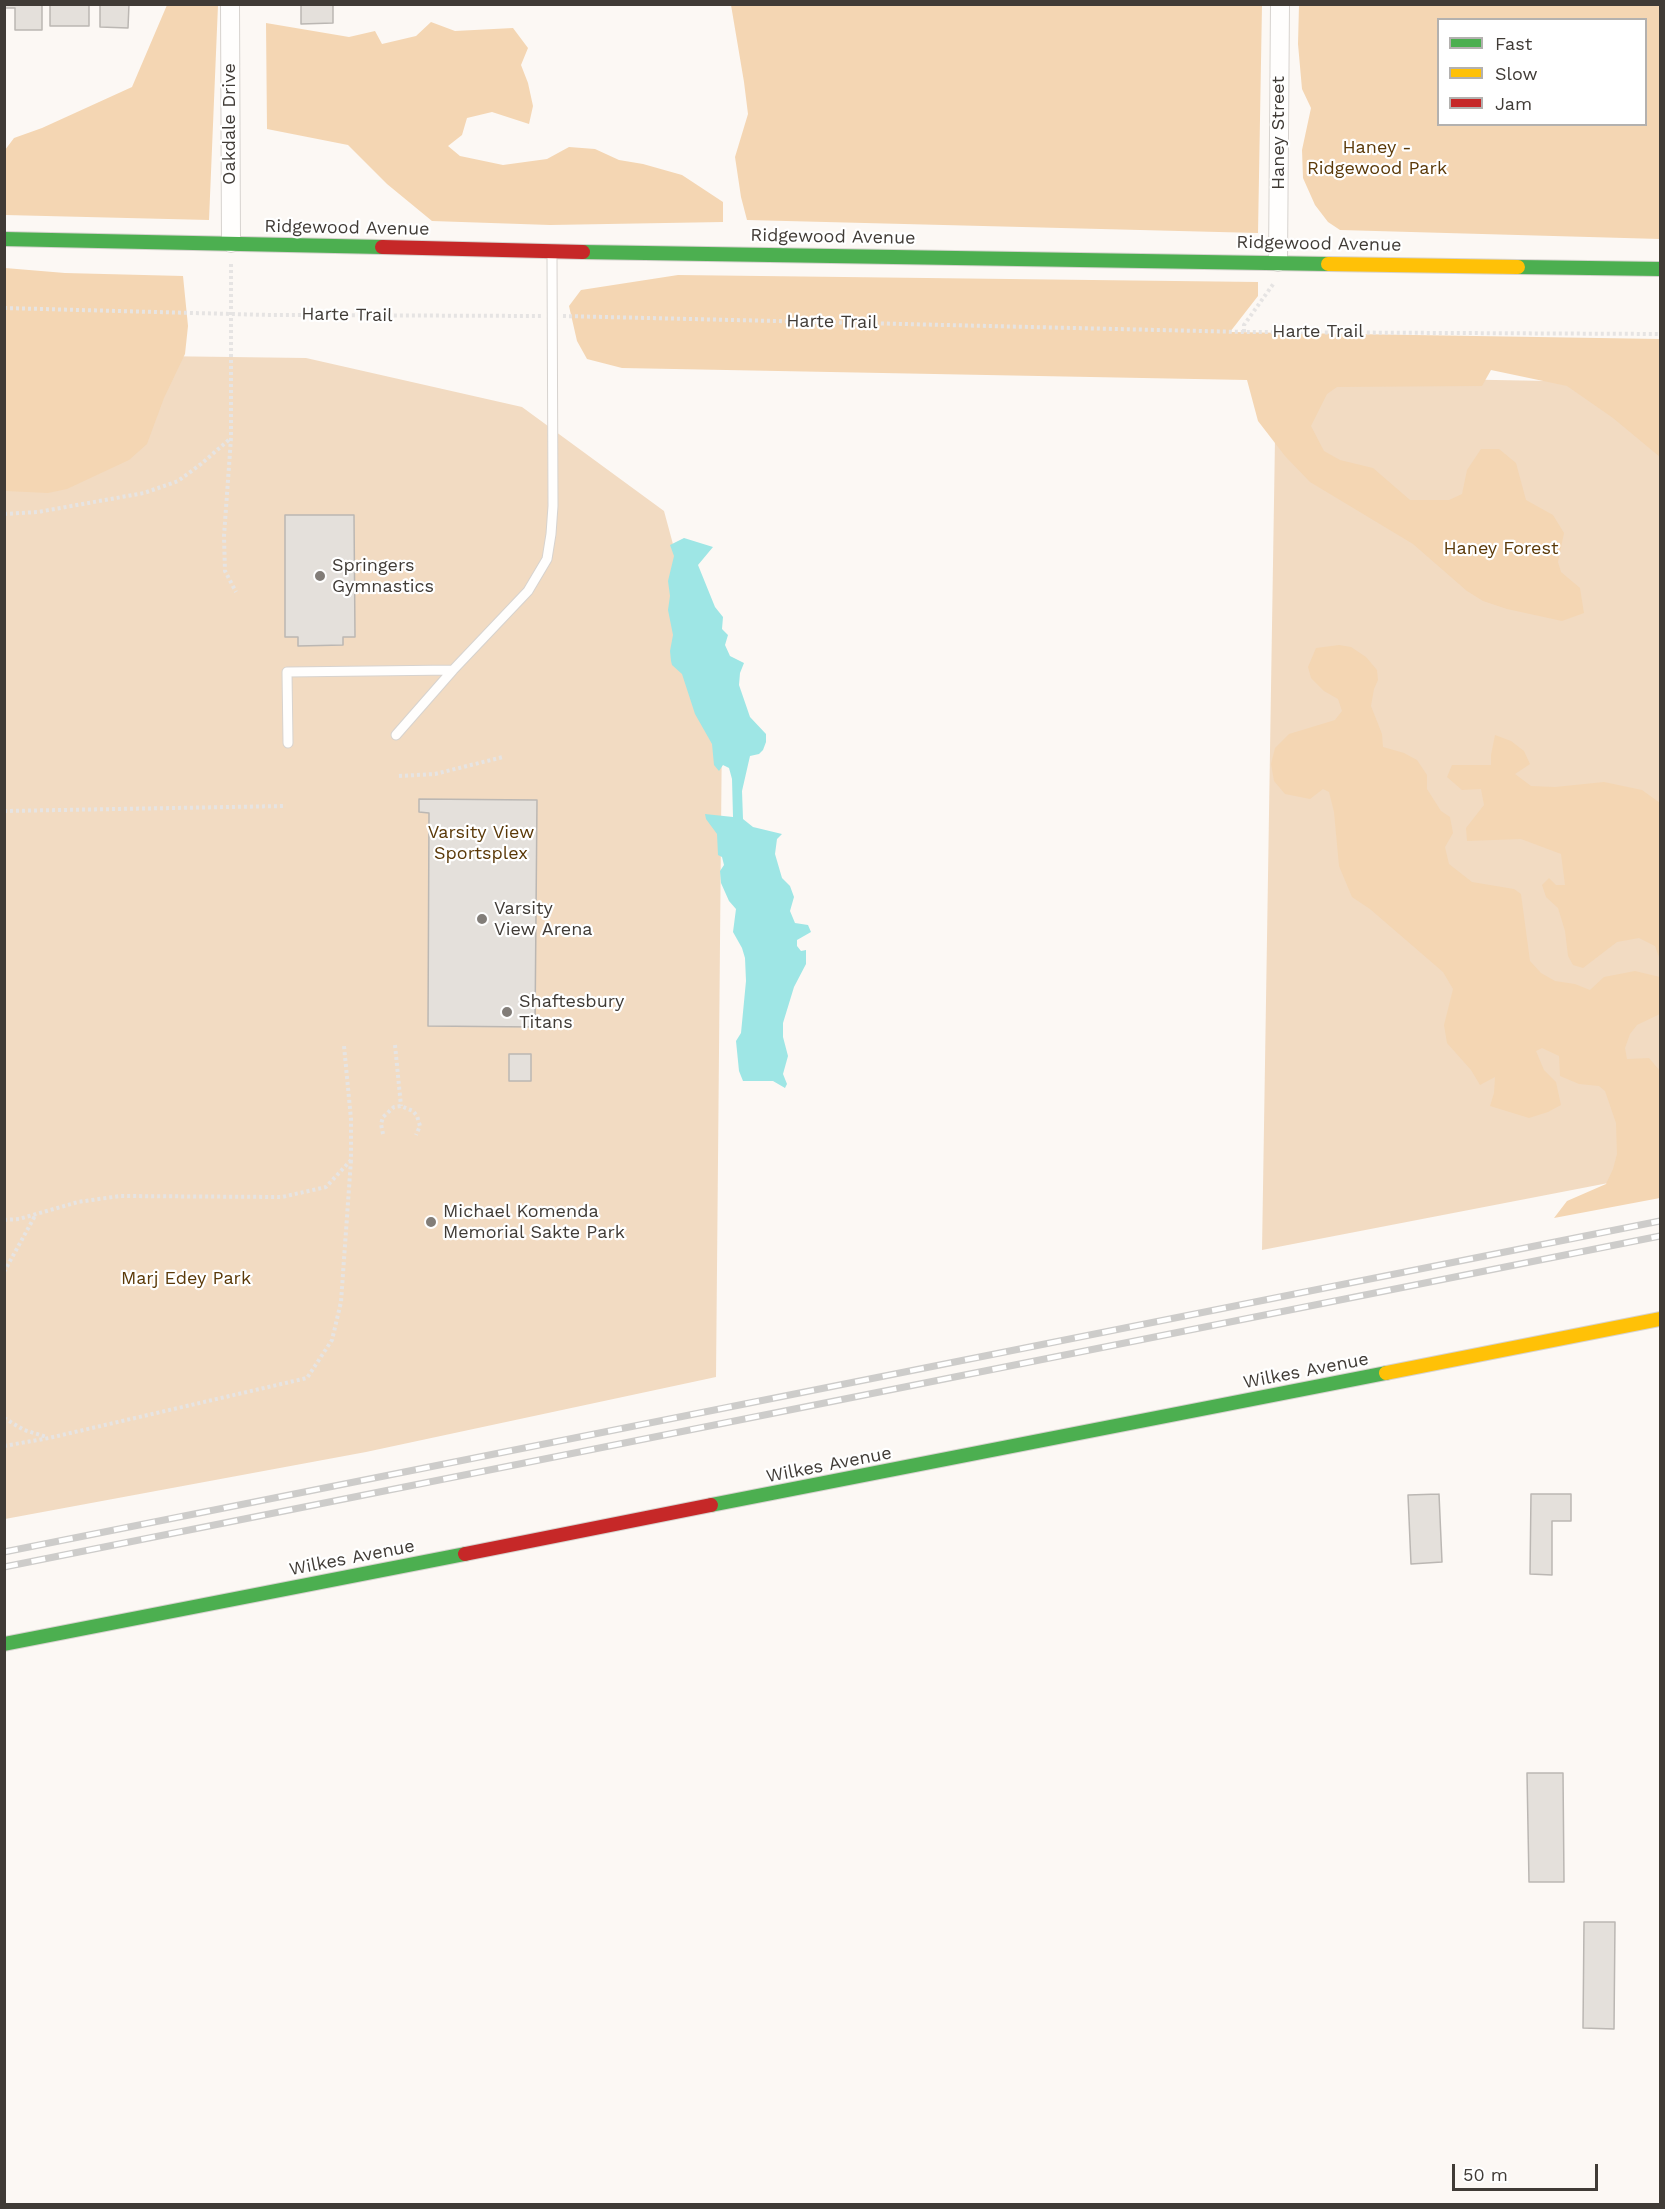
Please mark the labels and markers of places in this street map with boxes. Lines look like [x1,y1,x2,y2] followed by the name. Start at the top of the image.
[332,555,434,598] place label: Springers Gymnastics
[313,569,327,583] marker: Springers Gymnastics
[494,898,592,940] place label: Varsity View Arena
[475,912,489,926] marker: Varsity View Arena
[519,991,624,1034] place label: Shaftesbury Titans
[500,1005,514,1019] marker: Shaftesbury Titans
[443,1201,625,1244] place label: Michael Komenda Memorial Sakte Park
[424,1215,438,1229] marker: Michael Komenda Memorial Sakte Park

